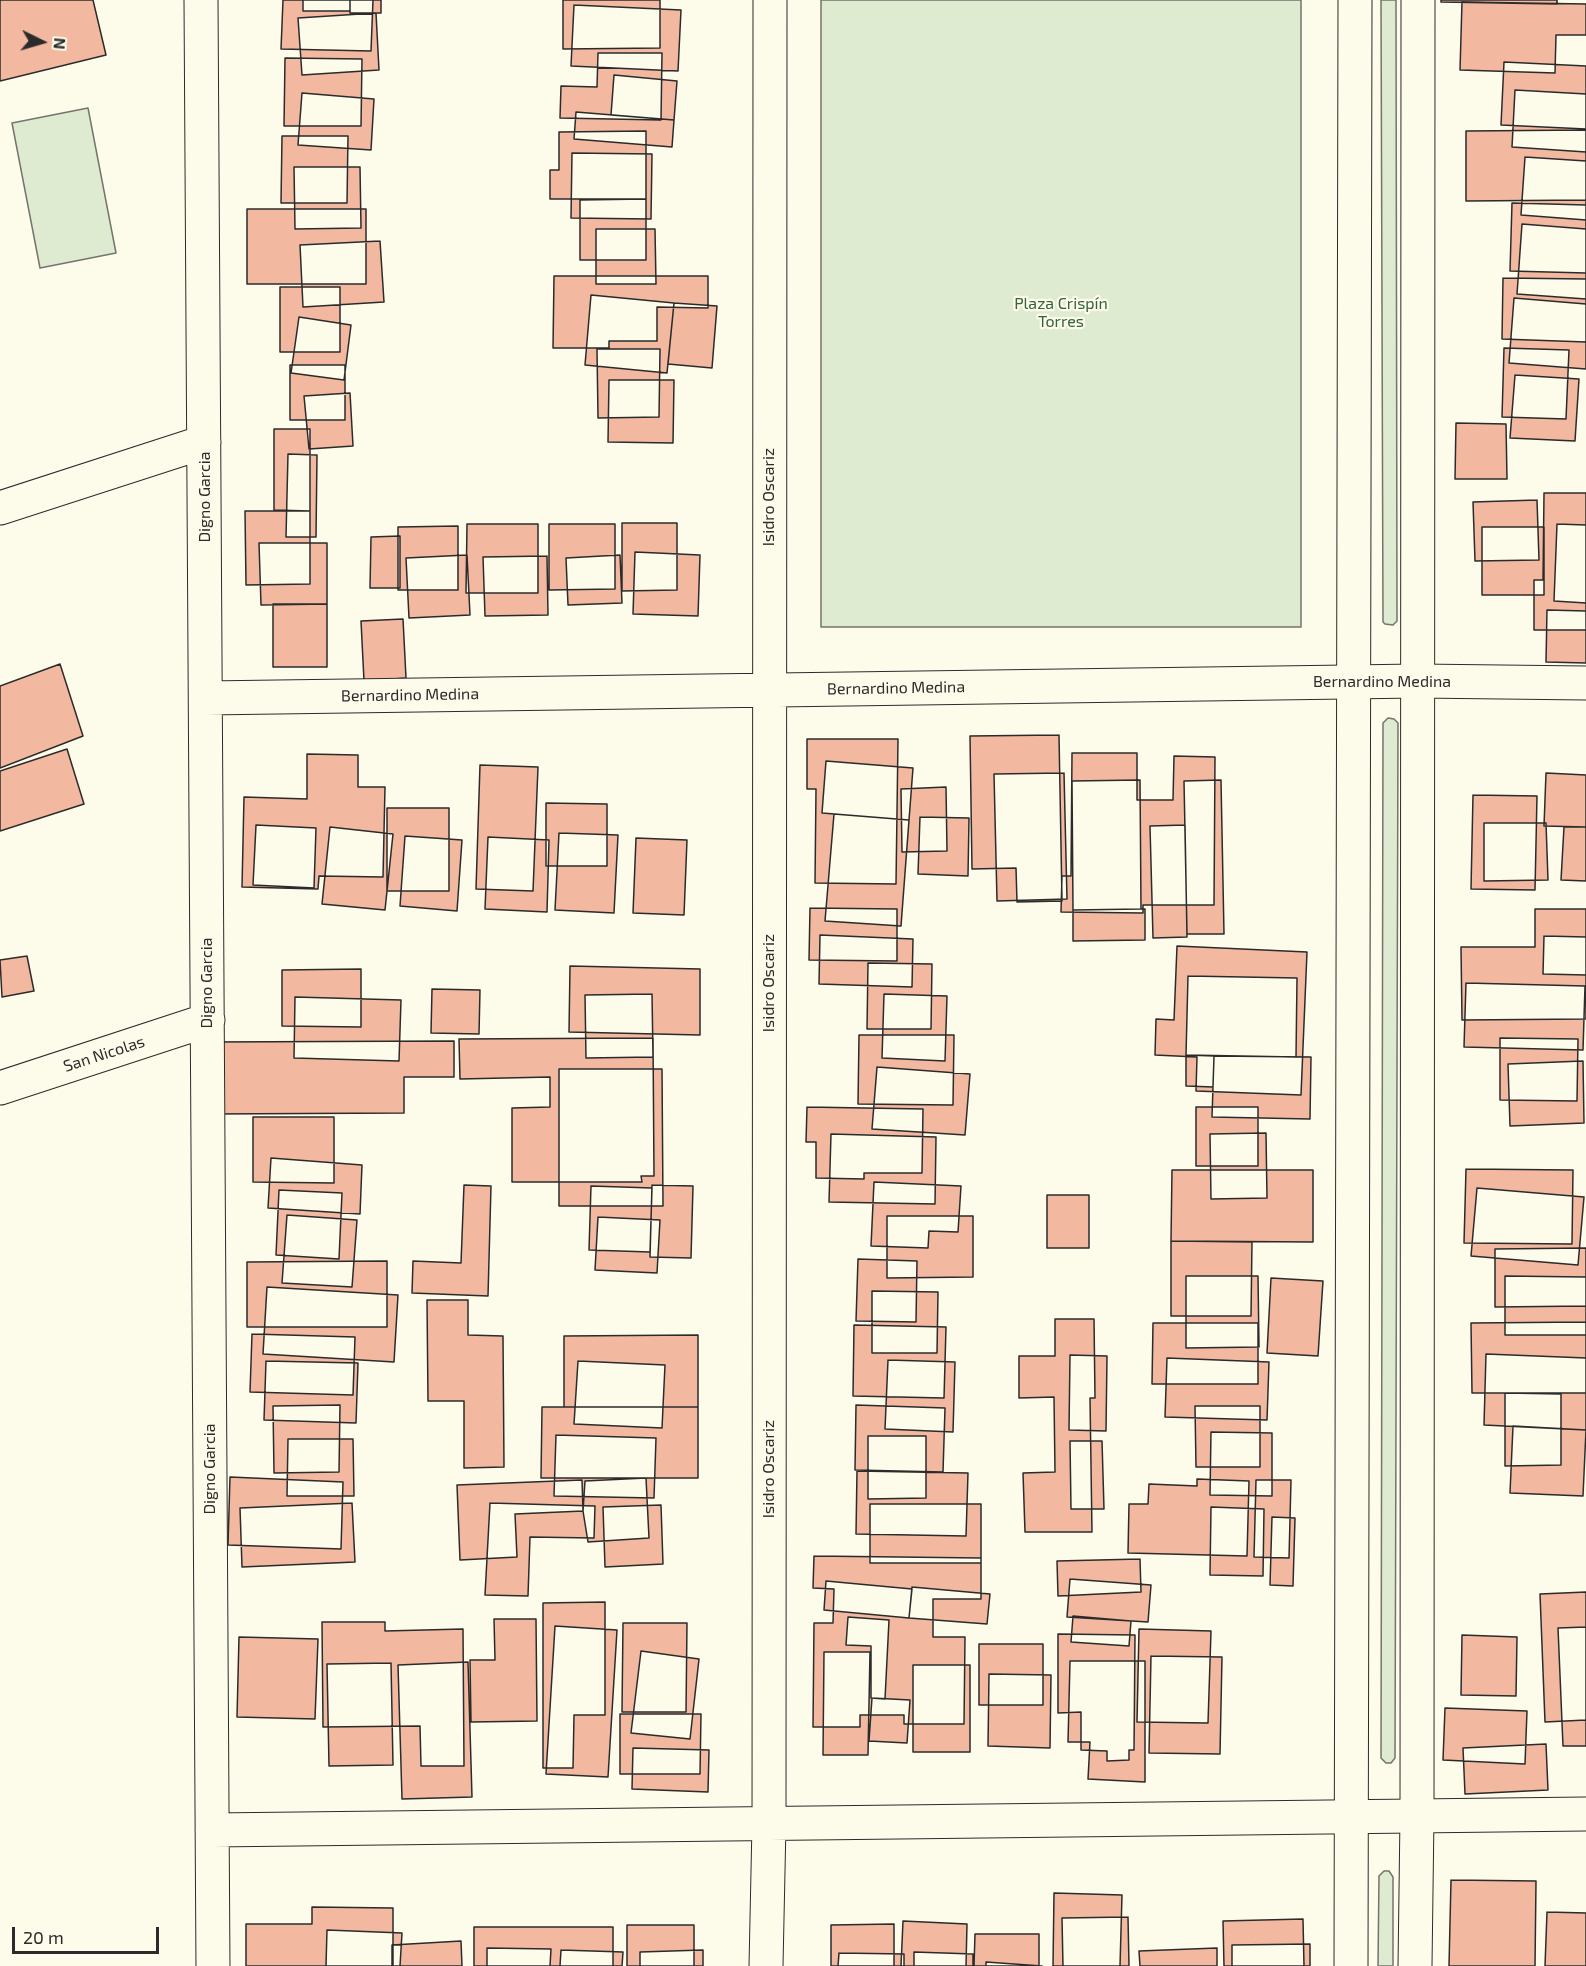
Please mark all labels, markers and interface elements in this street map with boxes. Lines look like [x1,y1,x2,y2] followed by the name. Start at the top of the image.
[12,12,72,72] north arrow
[50,37,70,50] text: N
[1014,294,1108,332] park label: Plaza Crispín Torres
[759,448,779,546] street label: Isidro Oscariz
[195,451,215,543] street label: Digno Garcia
[1313,672,1451,692] street label: Bernardino Medina
[827,677,965,699] street label: Bernardino Medina
[341,684,479,706] street label: Bernardino Medina
[759,934,779,1032] street label: Isidro Oscariz
[197,937,217,1029] street label: Digno Garcia
[61,1032,147,1076] street label: San Nicolas
[759,1420,779,1518] street label: Isidro Oscariz
[200,1423,220,1515] street label: Digno Garcia
[15,1915,162,1953] scale bar
[23,1926,64,1948] text: 20 m

